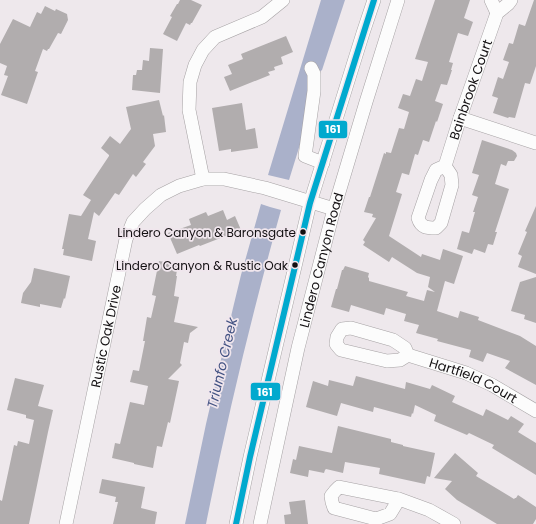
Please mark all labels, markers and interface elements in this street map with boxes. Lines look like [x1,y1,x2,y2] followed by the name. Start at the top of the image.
[445,37,497,142] street label: Bainbrook Court
[318,120,348,139] line badge: 161
[325,121,341,137] text: 161
[295,190,348,330] street label: Lindero Canyon Road
[117,224,296,241] place label: Lindero Canyon & Baronsgate
[298,227,308,237] marker: Lindero Canyon & Baronsgate
[116,257,289,274] place label: Lindero Canyon & Rustic Oak
[290,260,300,270] marker: Lindero Canyon & Rustic Oak
[86,283,126,389] street label: Rustic Oak Drive
[202,315,242,410] water label: Triunfo Creek
[427,353,521,408] street label: Hartfield Court
[250,382,281,401] line badge: 161
[257,384,273,400] text: 161

